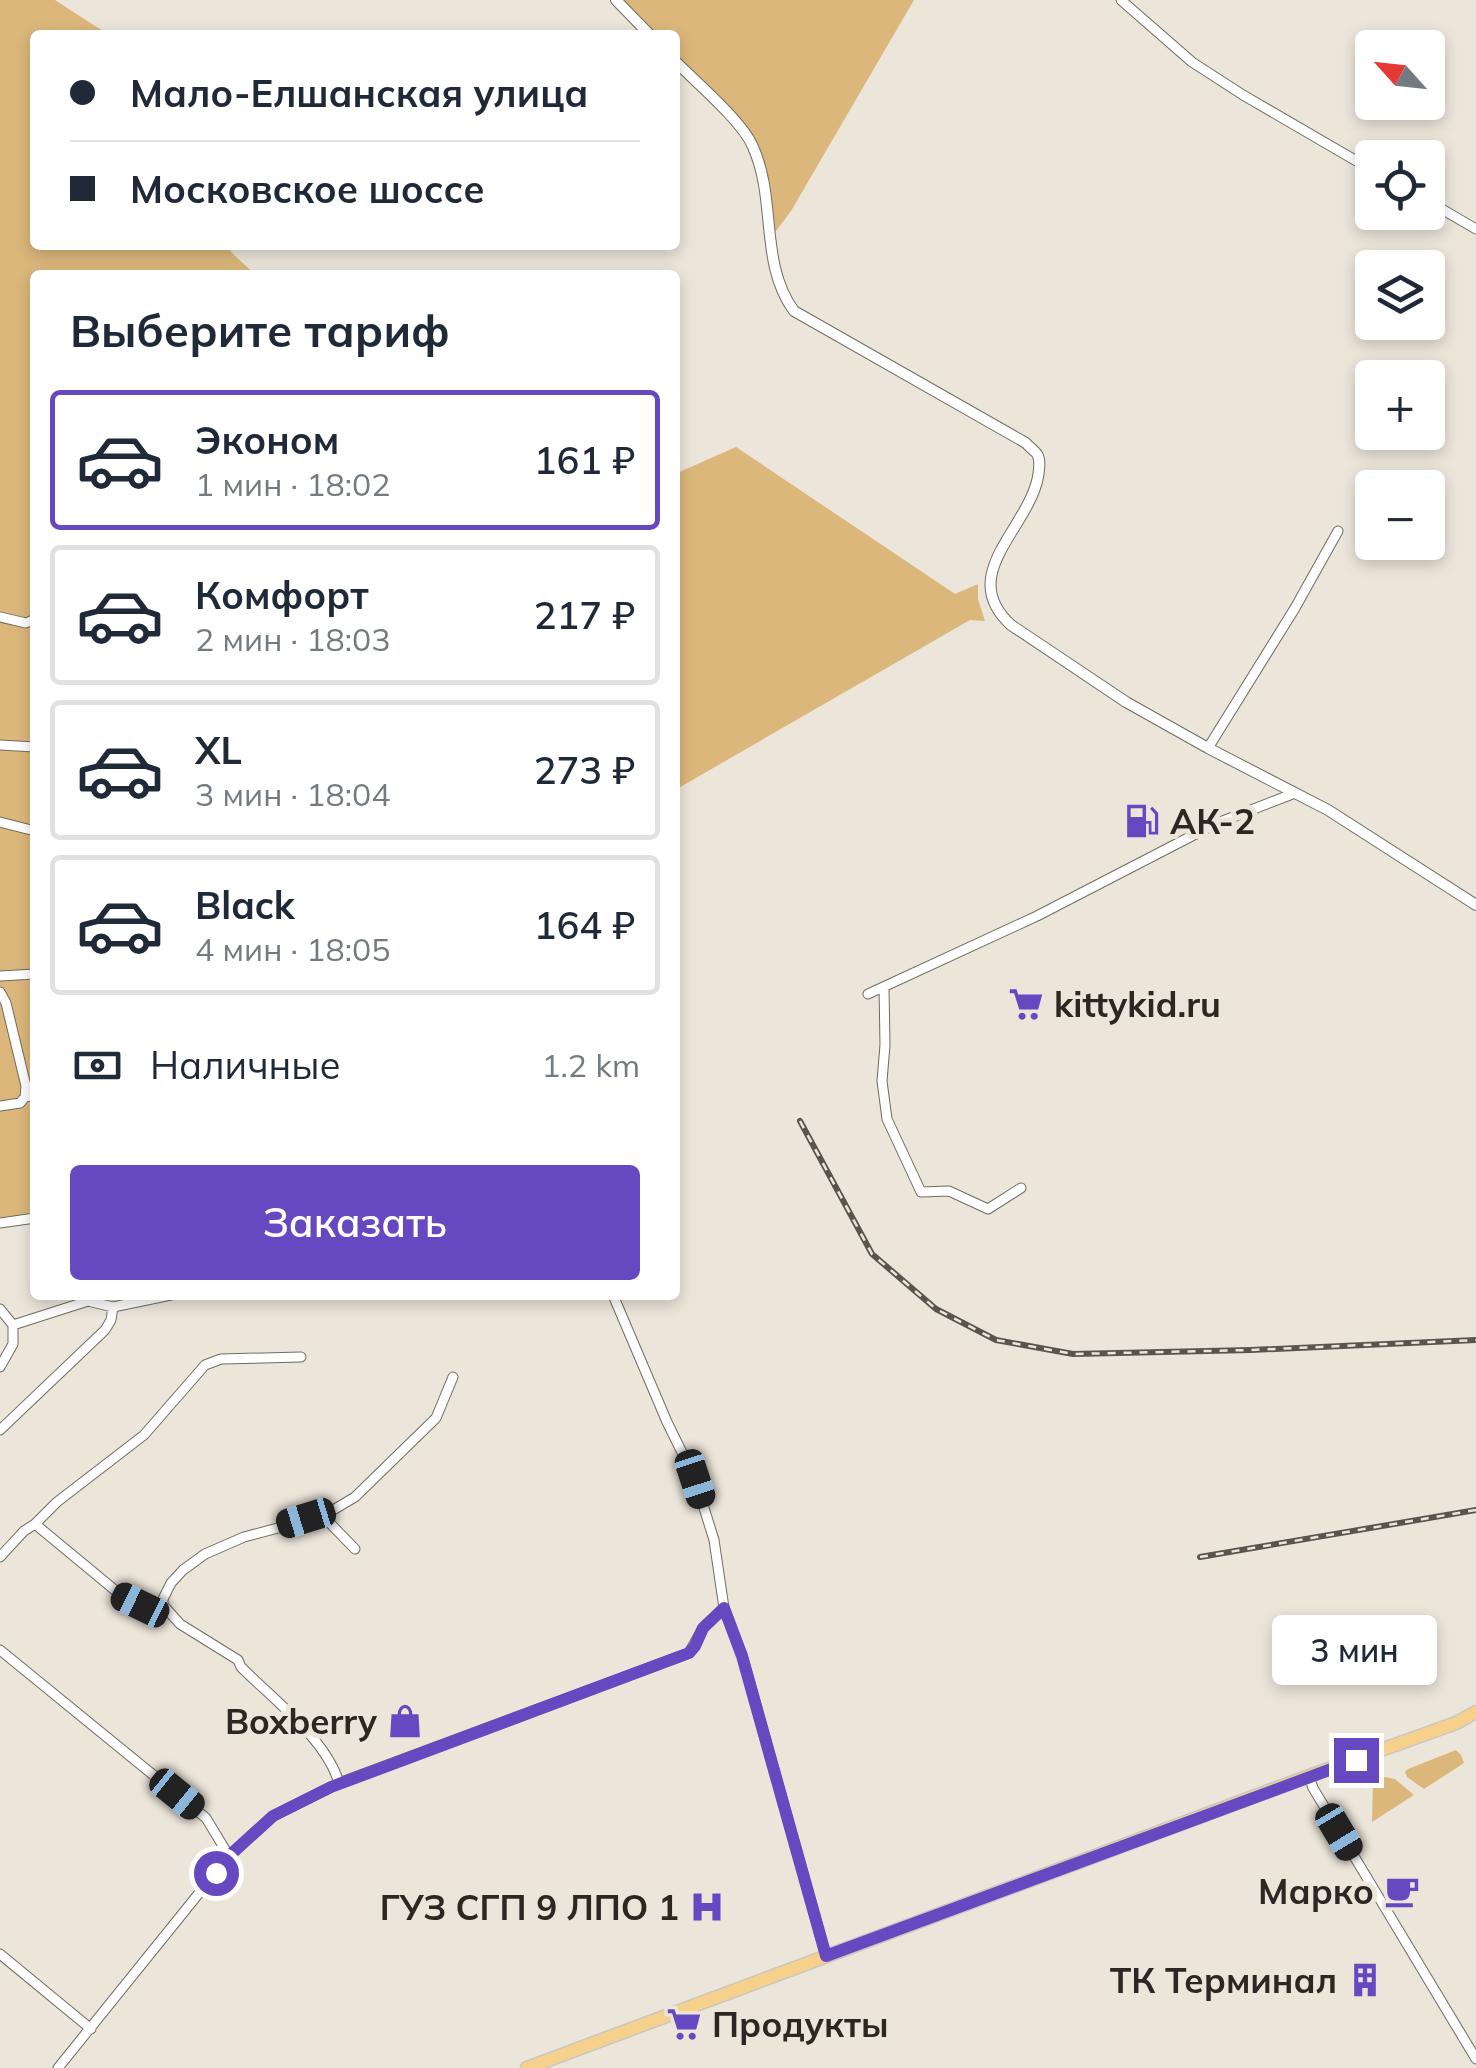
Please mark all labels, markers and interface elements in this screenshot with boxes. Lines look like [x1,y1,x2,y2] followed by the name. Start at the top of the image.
[1355,30,1445,120] north arrow
[1355,30,1445,560] map controls
[130,69,588,117] text: Мало-Елшанская улица
[1355,140,1445,230] button: locate
[130,165,485,213] text: Московское шоссе
[1355,250,1445,340] button: layers
[70,302,450,358] text: Выберите тариф
[1355,360,1445,450] button: +
[75,415,165,505] icon: car
[195,416,339,464] text: Эконом
[534,436,635,484] text: 161 ₽
[195,464,390,504] text: 1 мин · 18:02
[1355,470,1445,560] button: −
[75,570,165,660] icon: car
[195,571,369,619] text: Комфорт
[534,591,635,639] text: 217 ₽
[195,619,390,659] text: 2 мин · 18:03
[75,725,165,815] icon: car
[195,726,242,774] text: XL
[534,746,635,794] text: 273 ₽
[195,774,390,814] text: 3 мин · 18:04
[1170,799,1255,843] place label: АК-2
[1123,802,1161,840] fuel station icon: АК-2
[75,880,165,970] icon: car
[195,881,295,929] text: Black
[534,901,635,949] text: 164 ₽
[195,929,390,969] text: 4 мин · 18:05
[1054,982,1221,1026] place label: kittykid.ru
[1007,985,1045,1023] supermarket icon: kittykid.ru
[70,1038,125,1093] icon: cash
[150,1041,341,1089] text: Наличные
[541,1045,640,1085] text: 1.2 km
[70,1165,640,1280] button: Заказать
[671,1446,719,1512] car
[273,1495,339,1541] car
[106,1578,174,1632] car
[1274,1615,1438,1685] callout: 3 мин
[1310,1630,1399,1670] text: 3 мин
[225,1699,378,1743] place label: Boxberry
[386,1702,424,1740] shop icon: Boxberry
[1334,1738,1379,1783] route end
[144,1763,210,1825] car
[1311,1799,1367,1865] car
[194,1851,239,1896] route start
[1258,1869,1374,1913] place label: Марко
[1383,1872,1421,1910] cafe icon: Марко
[380,1885,679,1929] place label: ГУЗ СГП 9 ЛПО 1
[688,1888,726,1926] hospital icon: ГУЗ СГП 9 ЛПО 1
[1110,1958,1337,2002] place label: ТК Терминал
[1346,1961,1384,1999] building icon: ТК Терминал
[712,2002,889,2046] place label: Продукты
[665,2005,703,2043] supermarket icon: Продукты

